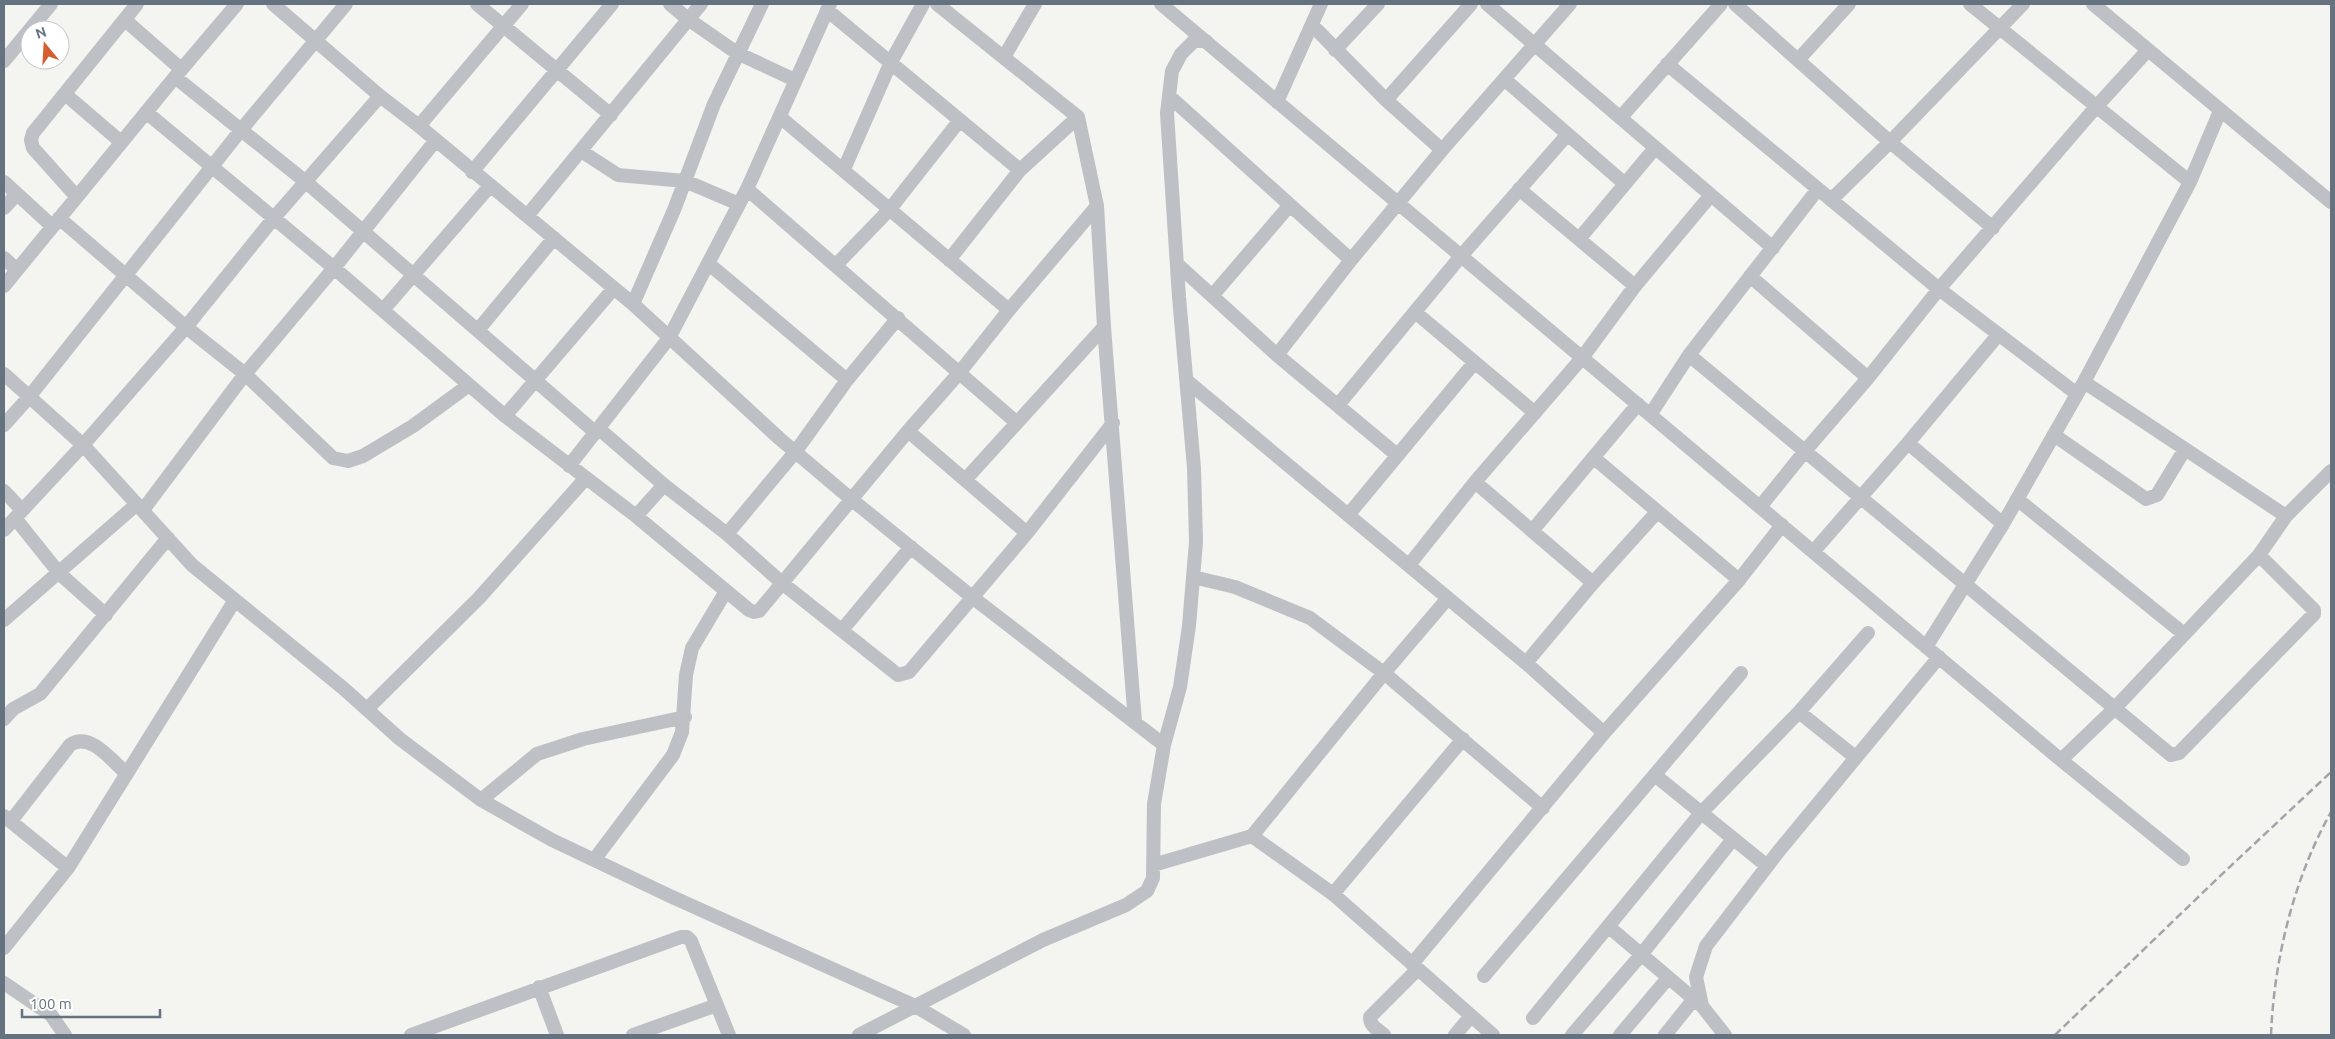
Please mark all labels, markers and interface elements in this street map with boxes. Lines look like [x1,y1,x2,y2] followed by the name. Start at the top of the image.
[20,20,70,70] north arrow
[34,23,48,42] text: N
[22,986,160,1018] scale bar
[30,995,72,1012] text: 100 m

